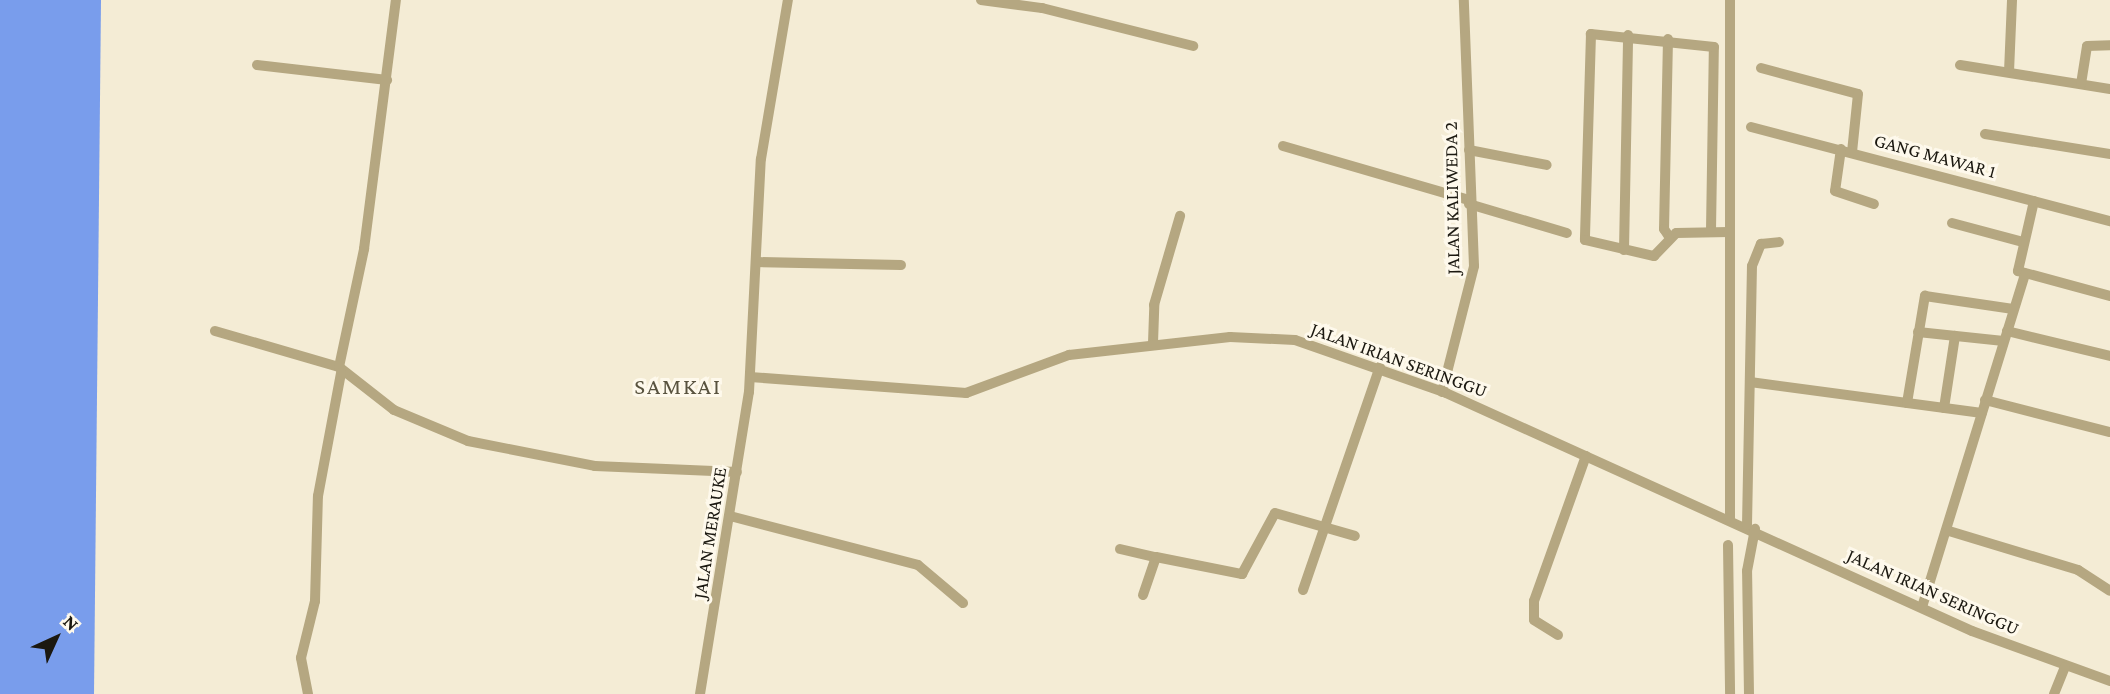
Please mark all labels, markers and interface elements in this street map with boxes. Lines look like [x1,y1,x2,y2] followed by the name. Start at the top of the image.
[1439,121,1465,275] street label: JALAN KALIWEDA 2
[1872,129,1998,183] street label: GANG MAWAR 1
[1308,317,1490,403] street label: JALAN IRIAN SERINGGU
[635,372,721,400] district label: SAMKAI
[688,466,732,600] street label: JALAN MERAUKE
[1843,544,2023,640] street label: JALAN IRIAN SERINGGU
[21,603,91,673] north arrow
[59,611,83,635] text: N

